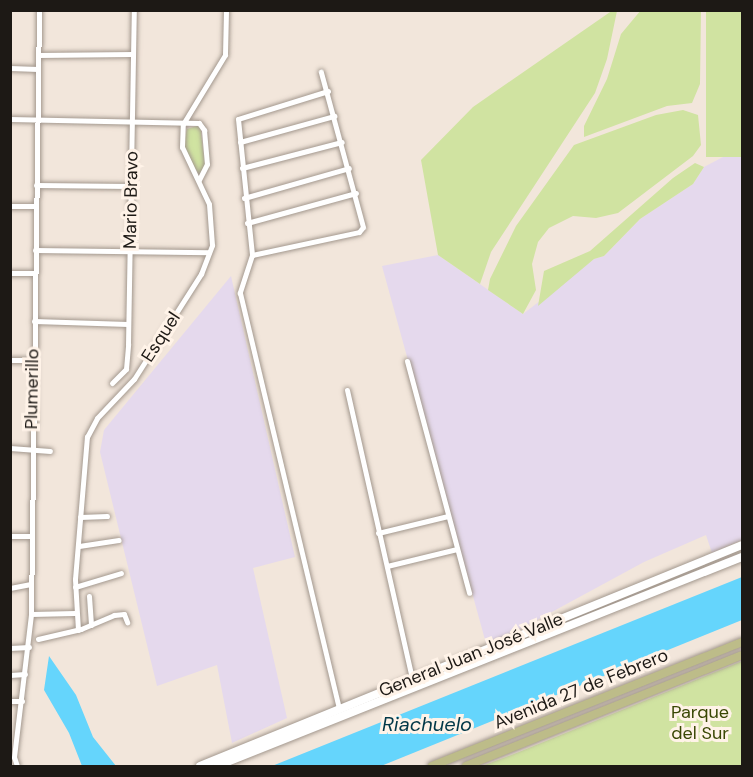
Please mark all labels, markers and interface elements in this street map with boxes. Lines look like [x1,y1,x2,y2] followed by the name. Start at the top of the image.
[119,151,143,249] street label: Mario Bravo
[137,308,185,366] street label: Esquel
[20,348,44,430] street label: Plumerillo
[376,608,566,702] street label: General Juan José Valle
[491,644,671,734] street label: Avenida 27 de Febrero
[671,702,729,744] park label: Parque del Sur
[382,712,472,736] water label: Riachuelo

